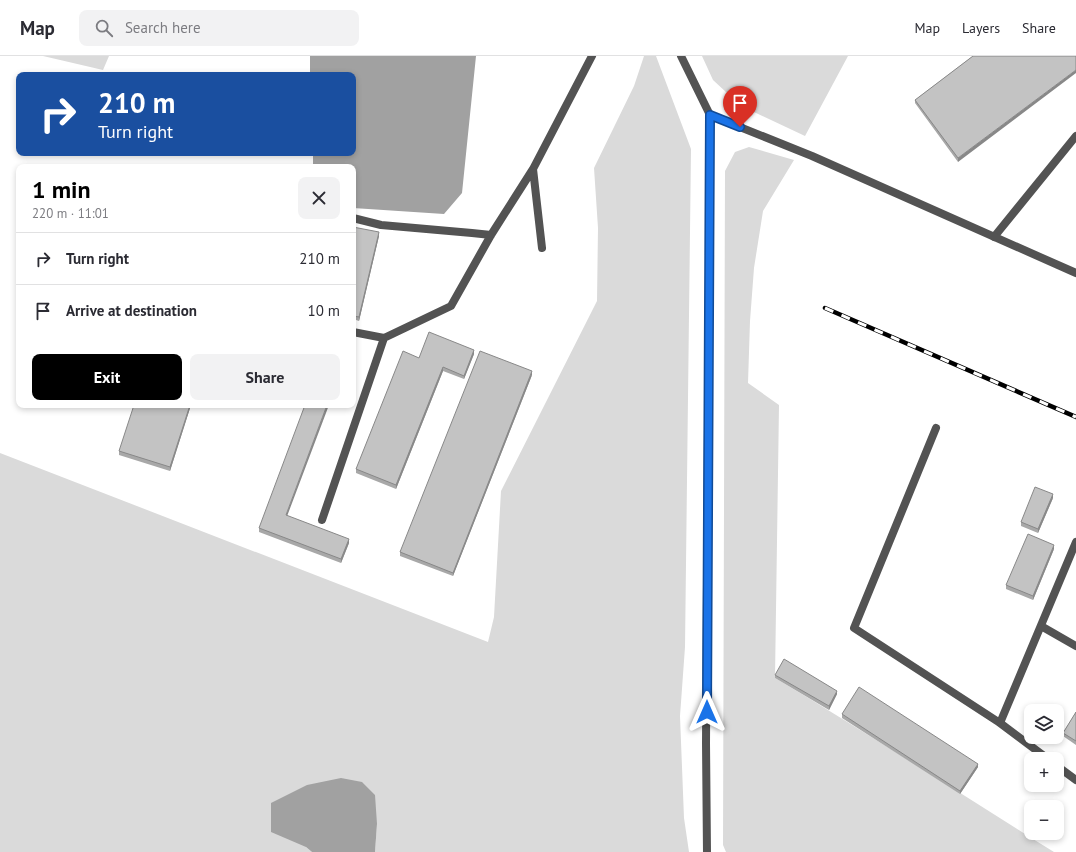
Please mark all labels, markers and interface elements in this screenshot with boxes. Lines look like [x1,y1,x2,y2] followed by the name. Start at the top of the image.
[79,10,359,46] search box
[20,16,55,40] text: Map
[93,17,115,39] icon: search
[125,18,201,37] text: Search here
[914,19,940,37] text: Map
[962,19,1000,37] text: Layers
[1022,19,1056,37] text: Share
[98,84,175,121] text: 210 m
[723,86,757,127] pin
[32,88,84,140] icon: right
[729,92,751,114] icon: arrive
[98,120,173,143] text: Turn right
[32,174,91,205] text: 1 min
[298,177,340,219] button: close
[32,205,109,222] text: 220 m · 11:01
[32,248,54,270] icon: right
[66,249,129,268] text: Turn right
[299,249,340,268] text: 210 m
[32,300,54,322] icon: arrive
[66,301,197,320] text: Arrive at destination
[307,301,340,320] text: 10 m
[32,354,182,400] button: Exit
[190,354,340,400] button: Share
[686,691,728,733] position arrow
[1024,704,1064,840] map controls
[1024,704,1064,744] button: layers
[1024,752,1064,792] button: +
[1024,800,1064,840] button: −

